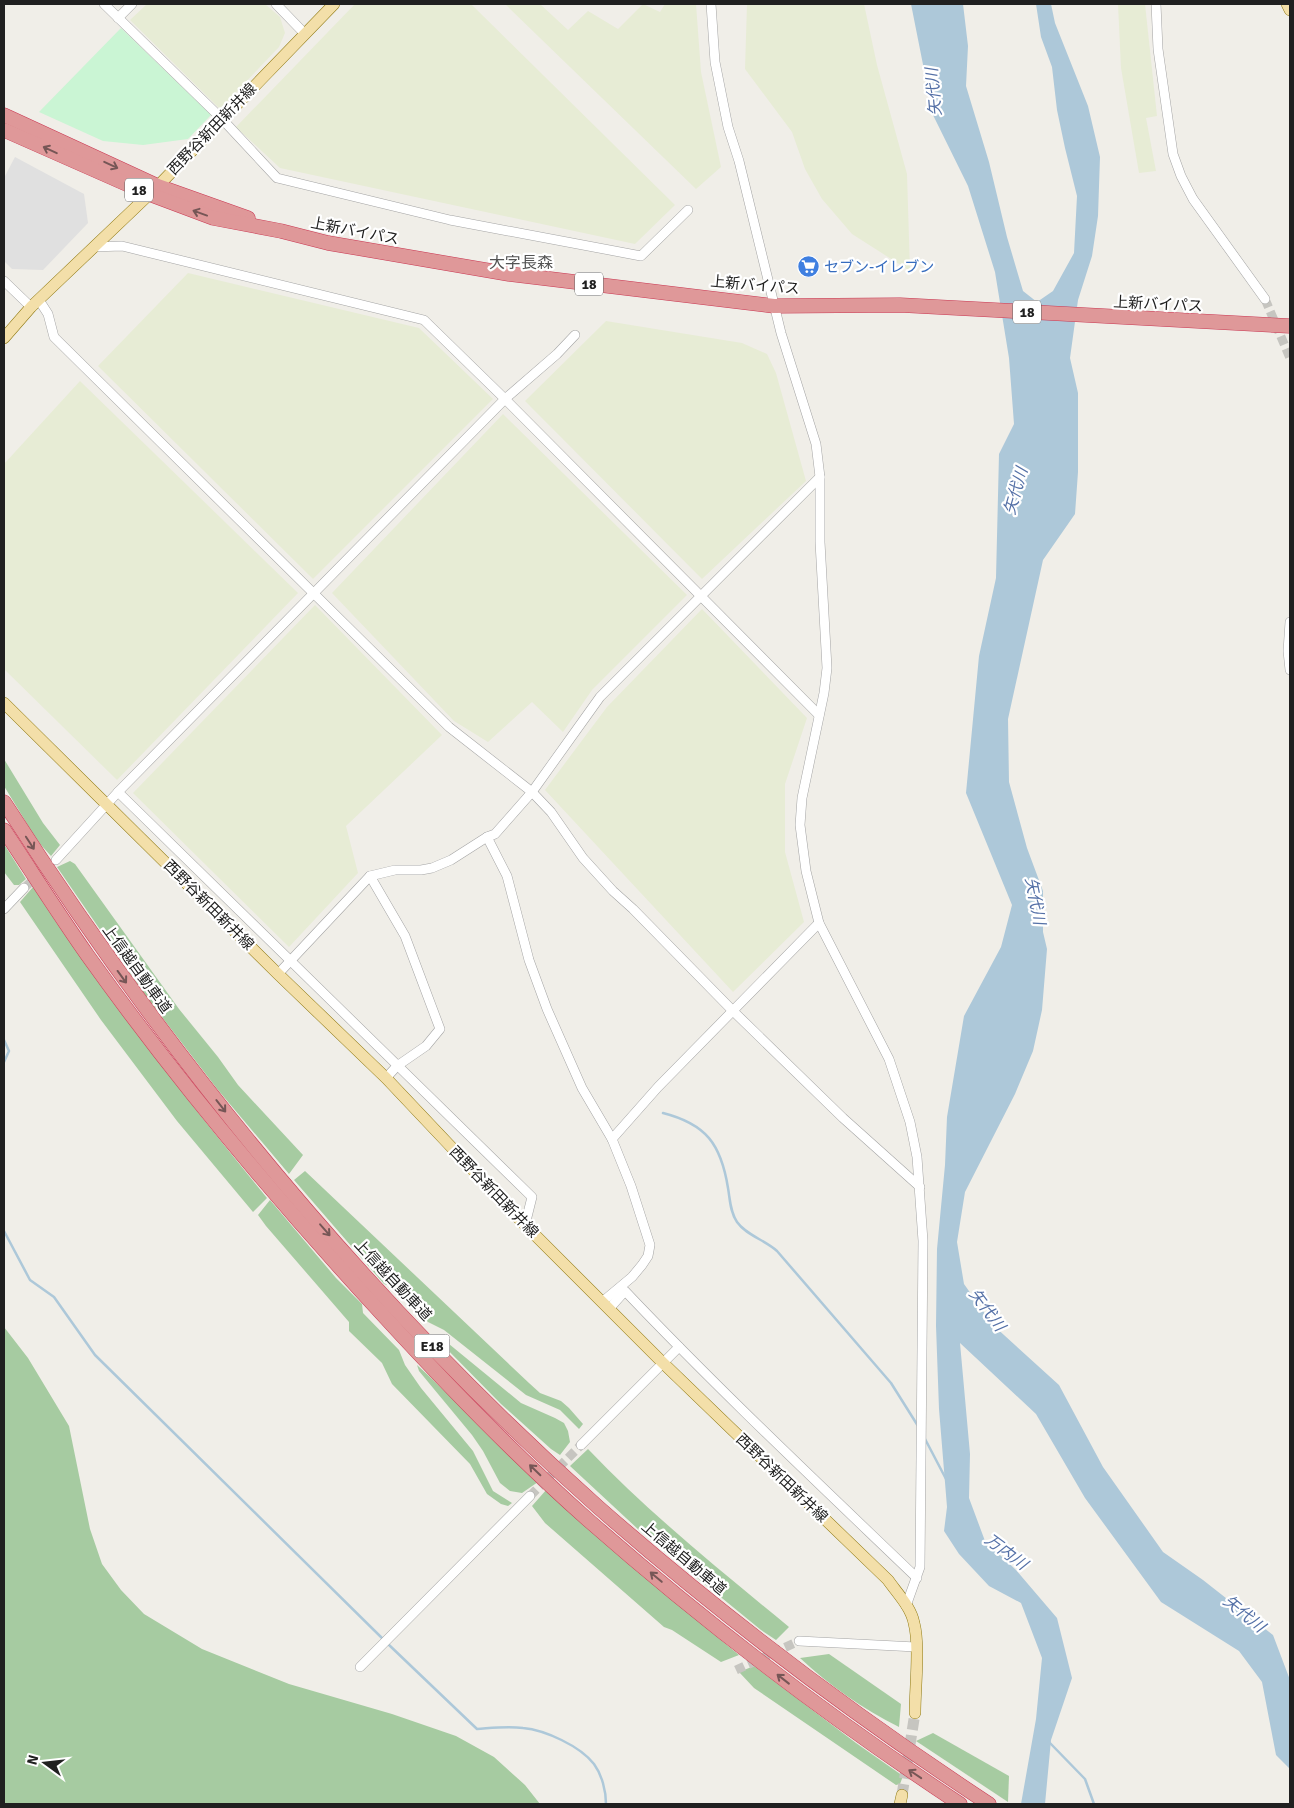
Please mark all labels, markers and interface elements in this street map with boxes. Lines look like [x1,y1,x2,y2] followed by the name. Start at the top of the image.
[922,65,946,117] water label: 矢代川
[164,80,260,178] street label: 西野谷新田新井線
[43,145,58,154] one-way arrow
[103,160,118,170] one-way arrow
[125,178,153,202] road number: 18
[192,208,208,217] one-way arrow
[309,214,401,248] street label: 上新バイパス
[489,253,553,273] district label: 大字長森
[796,255,820,279] supermarket icon: セブン-イレブン
[824,258,934,276] place label: セブン-イレブン
[575,272,603,296] road number: 18
[710,272,800,298] street label: 上新バイパス
[1113,293,1203,315] street label: 上新バイパス
[1013,300,1041,324] road number: 18
[1000,463,1033,517] water label: 矢代川
[25,836,35,850] one-way arrow
[160,856,258,954] street label: 西野谷新田新井線
[1021,876,1050,928] water label: 矢代川
[99,921,175,1017] street label: 上信越自動車道
[117,970,127,984] one-way arrow
[215,1099,226,1112] one-way arrow
[446,1143,542,1241] street label: 西野谷新田新井線
[320,1224,331,1237] one-way arrow
[351,1235,435,1325] street label: 上信越自動車道
[965,1285,1011,1337] water label: 矢代川
[414,1334,450,1358] road number: E18
[733,1430,831,1526] street label: 西野谷新田新井線
[528,1464,541,1476] one-way arrow
[638,1517,730,1599] street label: 上信越自動車道
[981,1530,1033,1576] water label: 万内川
[650,1572,663,1583] one-way arrow
[1219,1591,1270,1638] water label: 矢代川
[777,1673,790,1684] one-way arrow
[20,1738,70,1788] north arrow
[23,1753,42,1767] text: N
[908,1769,922,1779] one-way arrow

